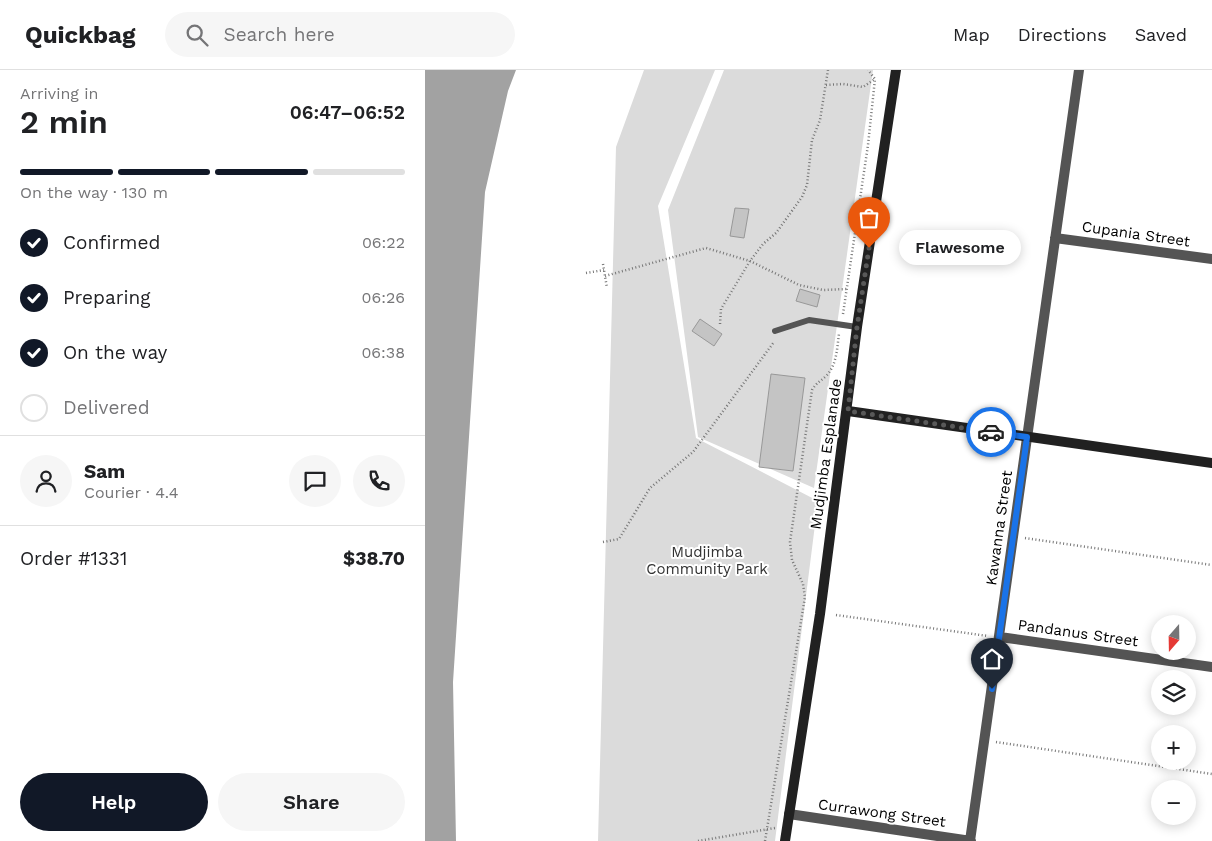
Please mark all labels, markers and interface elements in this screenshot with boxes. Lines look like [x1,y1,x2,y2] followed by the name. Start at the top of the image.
[165,12,515,57] search box
[25,21,135,49] text: Quickbag
[183,21,211,49] icon: search
[223,23,335,46] text: Search here
[953,24,990,45] text: Map
[1018,24,1107,45] text: Directions
[1135,24,1187,45] text: Saved
[20,84,98,103] text: Arriving in
[290,101,405,124] text: 06:47–06:52
[20,103,108,141] text: 2 min
[20,183,168,202] text: On the way · 130 m
[848,197,890,248] pin
[855,204,883,232] icon: bag
[1081,217,1192,251] street label: Cupania Street
[20,229,48,257] icon: check
[899,230,1021,266] callout: Flawesome
[63,231,160,254] text: Confirmed
[362,233,405,252] text: 06:22
[915,238,1005,257] text: Flawesome
[20,284,48,312] icon: check
[63,286,150,309] text: Preparing
[362,288,405,307] text: 06:26
[20,339,48,367] icon: check
[63,341,167,364] text: On the way
[361,343,405,362] text: 06:38
[807,377,845,531] street label: Mudjimba Esplanade
[63,396,150,419] text: Delivered
[966,407,1016,457] courier
[977,418,1005,446] icon: car
[20,455,72,507] button: person
[289,455,341,507] button: chat
[353,455,405,507] button: phone
[84,460,125,483] text: Sam
[982,469,1016,587] street label: Kawanna Street
[84,483,179,502] text: Courier · 4.4
[646,543,768,578] park label: Mudjimba Community Park
[20,547,127,570] text: Order #1331
[343,547,405,570] text: $38.70
[1151,615,1196,660] north arrow
[1151,615,1196,825] map controls
[1017,616,1140,650] street label: Pandanus Street
[971,638,1013,689] pin
[978,645,1006,673] icon: home
[1151,670,1196,715] button: layers
[1151,725,1196,770] button: +
[20,773,208,831] button: Help
[218,773,405,831] button: Share
[1151,780,1196,825] button: −
[817,795,948,831] street label: Currawong Street

